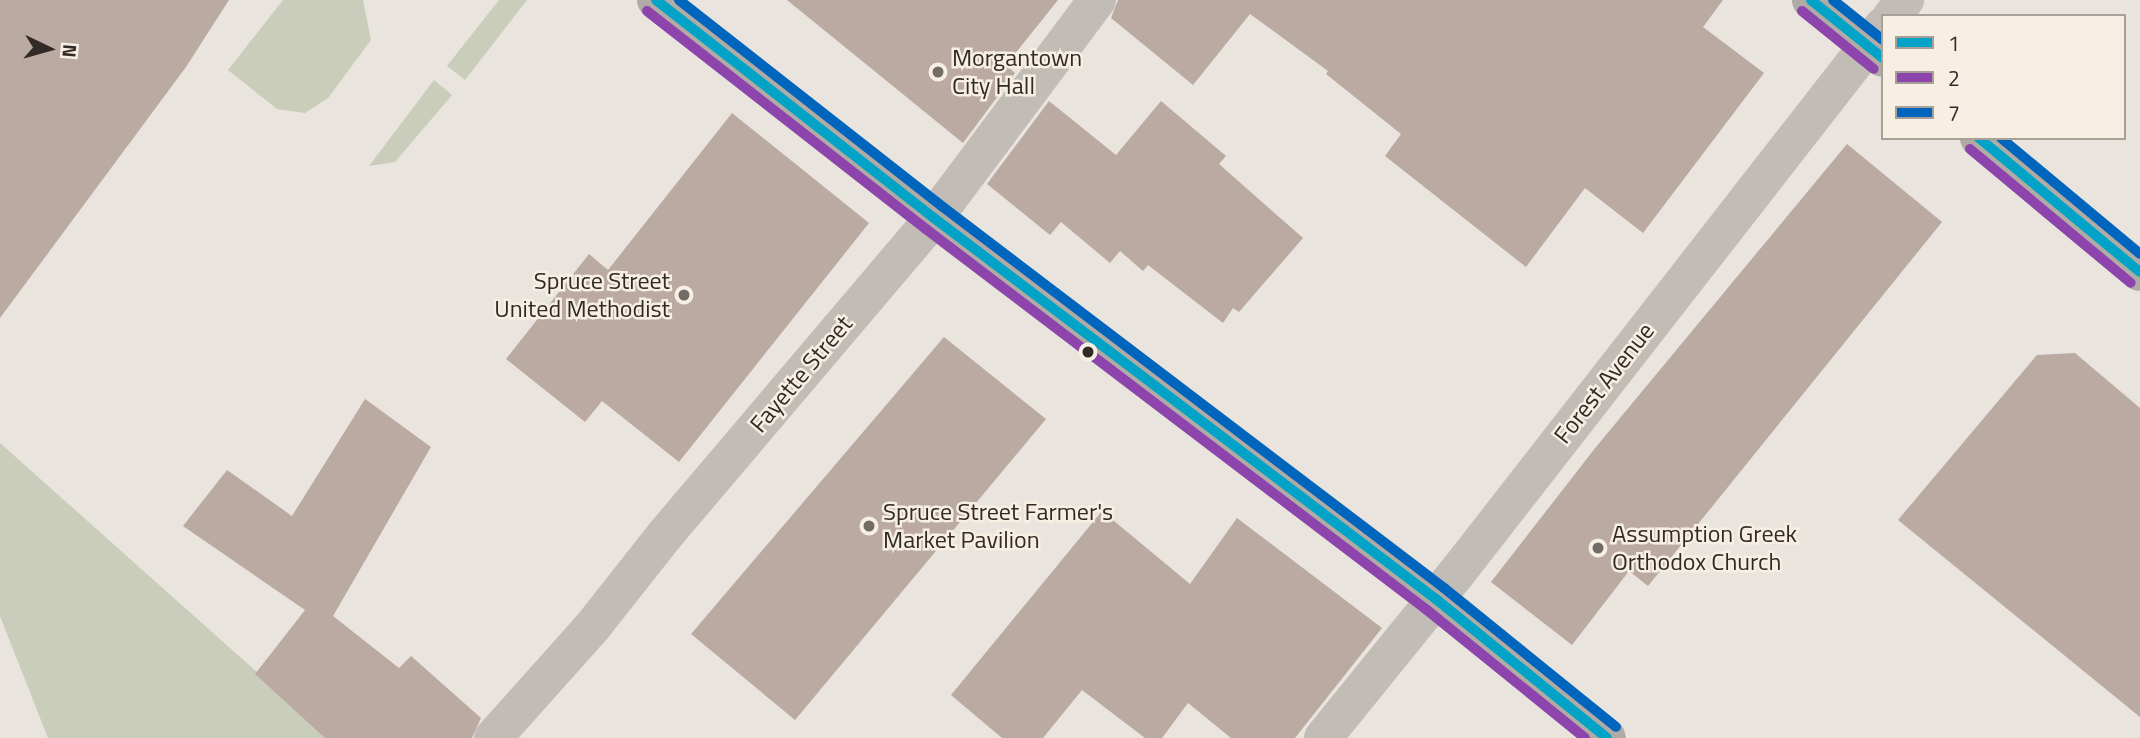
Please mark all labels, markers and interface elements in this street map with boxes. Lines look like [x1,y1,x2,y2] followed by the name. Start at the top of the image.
[14,14,84,84] north arrow
[1881,14,2126,140] legend
[1948,27,1960,59] text: 1
[55,43,85,59] text: N
[952,44,1082,100] place label: Morgantown City Hall
[1948,62,1960,94] text: 2
[930,64,946,80] marker: Morgantown City Hall
[1948,97,1960,129] text: 7
[494,267,670,323] place label: Spruce Street United Methodist
[676,287,692,303] marker: Spruce Street United Methodist
[744,310,858,438] street label: Fayette Street
[1548,317,1660,449] street label: Forest Avenue
[1081,345,1095,359] unlabelled marker
[883,498,1113,554] place label: Spruce Street Farmer's Market Pavilion
[861,518,877,534] marker: Spruce Street Farmer's Market Pavilion
[1612,520,1797,576] place label: Assumption Greek Orthodox Church
[1590,540,1606,556] marker: Assumption Greek Orthodox Church

